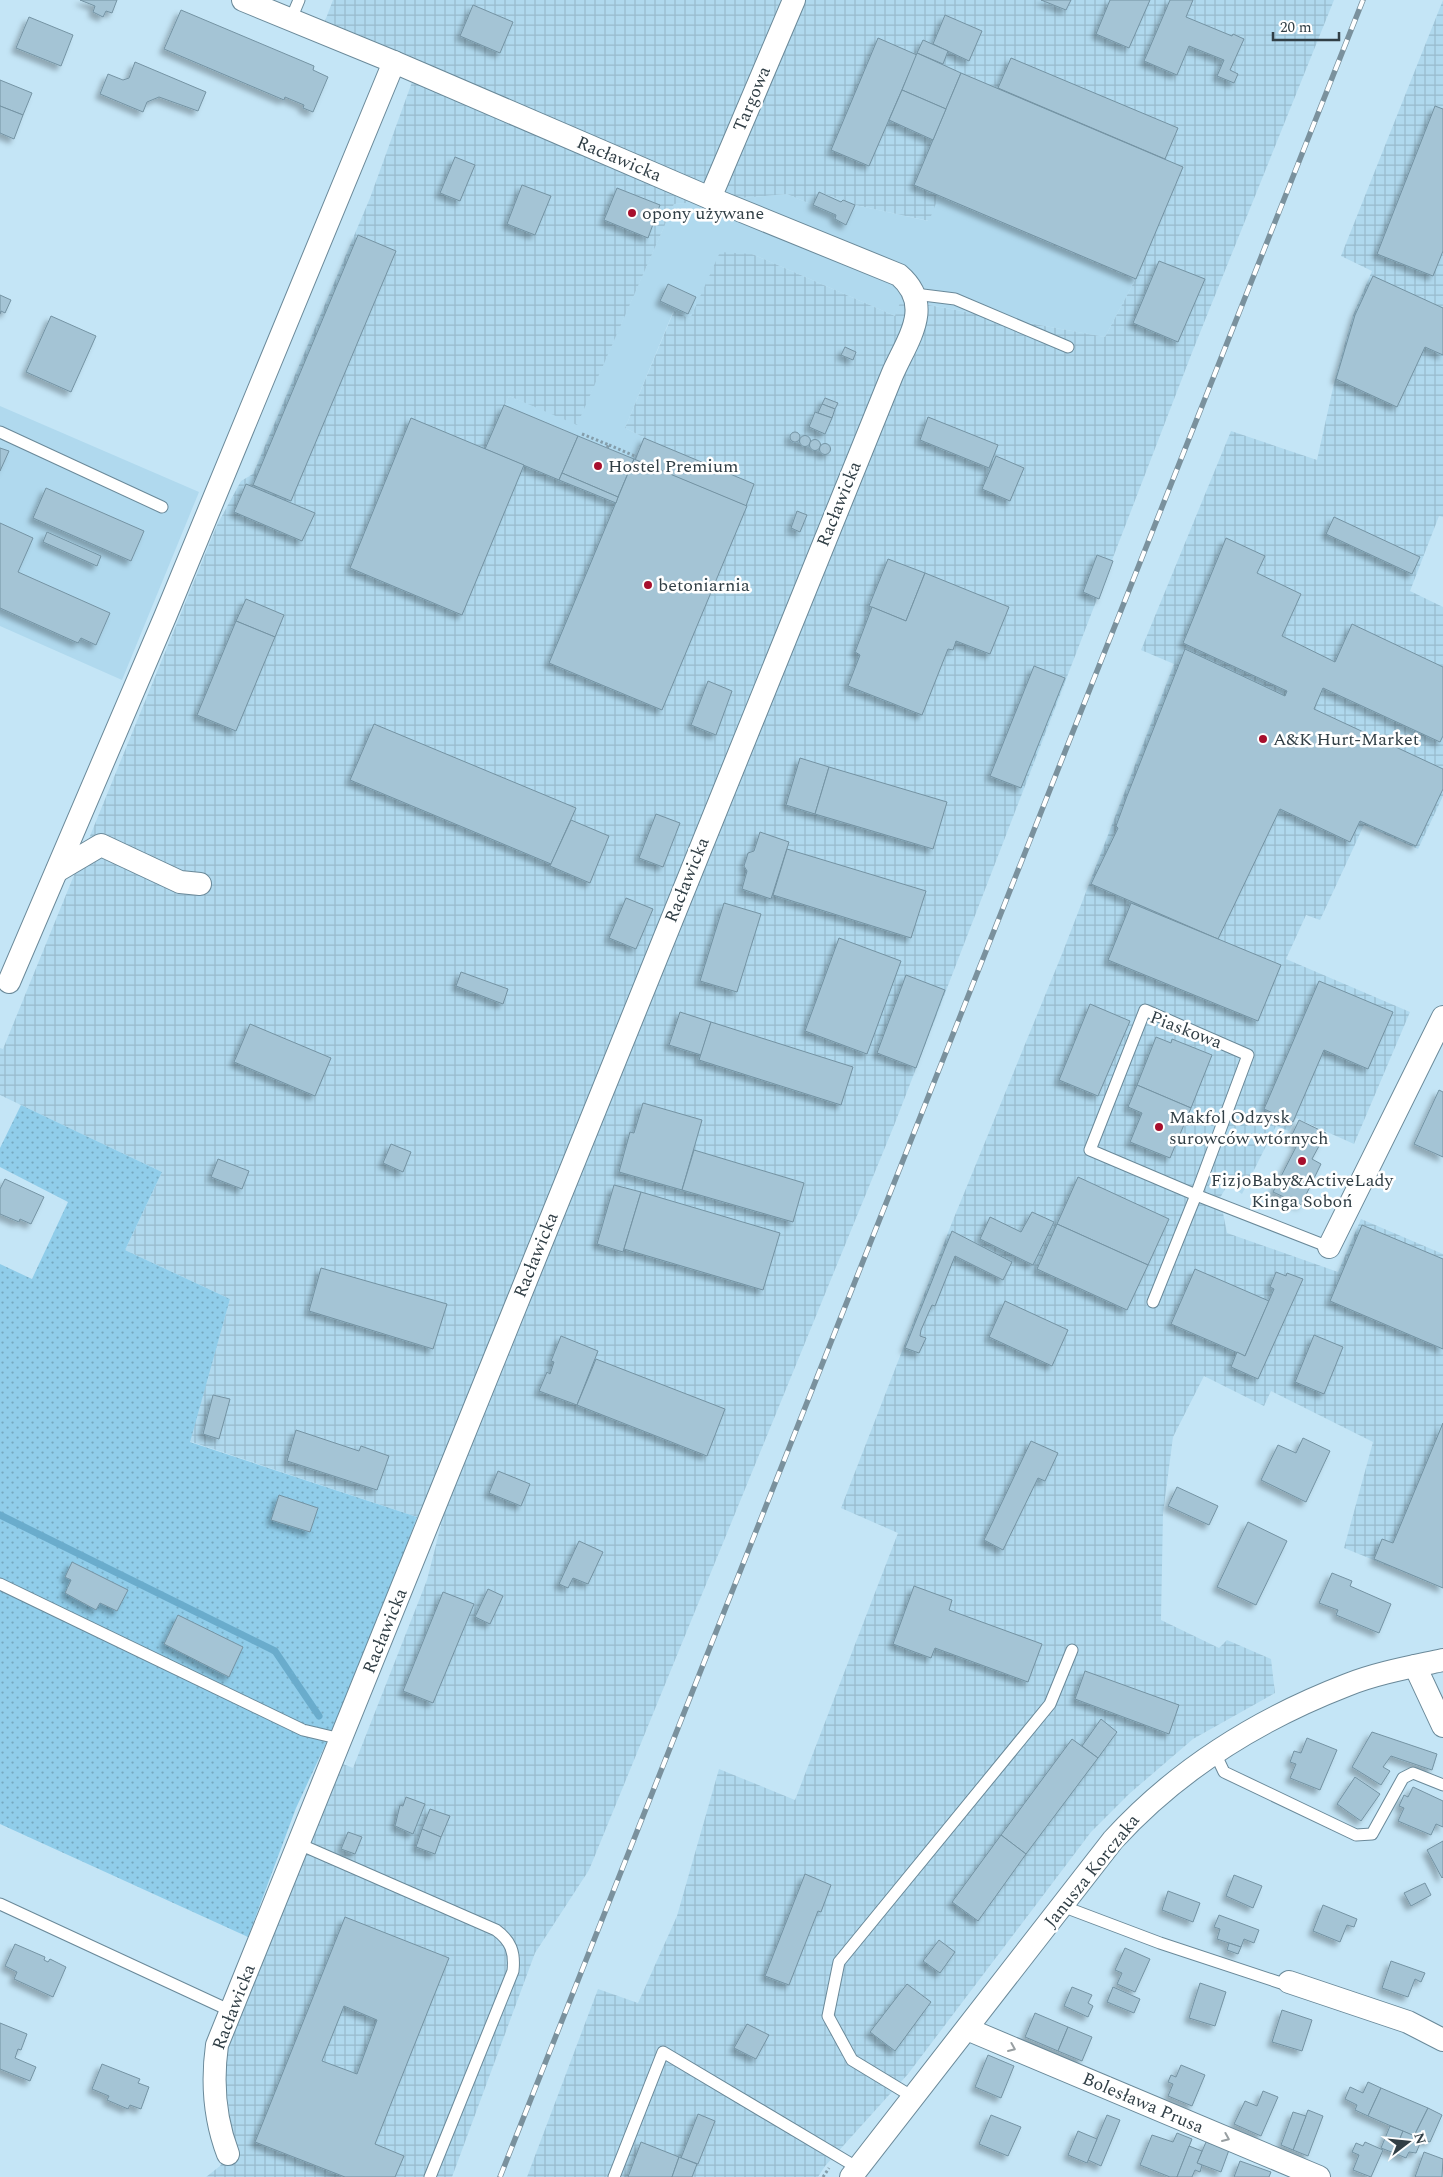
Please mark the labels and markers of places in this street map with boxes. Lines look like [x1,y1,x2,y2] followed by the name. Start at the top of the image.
[642,200,764,227] place label: opony używane
[626,207,638,219] marker: opony używane
[608,453,739,480] place label: Hostel Premium
[592,460,604,472] marker: Hostel Premium
[658,572,750,599] place label: betoniarnia
[642,579,654,591] marker: betoniarnia
[1273,726,1419,753] place label: A&K Hurt-Market
[1257,733,1269,745] marker: A&K Hurt-Market
[1169,1104,1329,1152] place label: Makfol Odzysk surowców wtórnych
[1153,1121,1165,1133] marker: Makfol Odzysk surowców wtórnych
[1296,1155,1308,1167] marker: FizjoBaby&ActiveLady Kinga Soboń
[1211,1167,1395,1215] place label: FizjoBaby&ActiveLady Kinga Soboń

